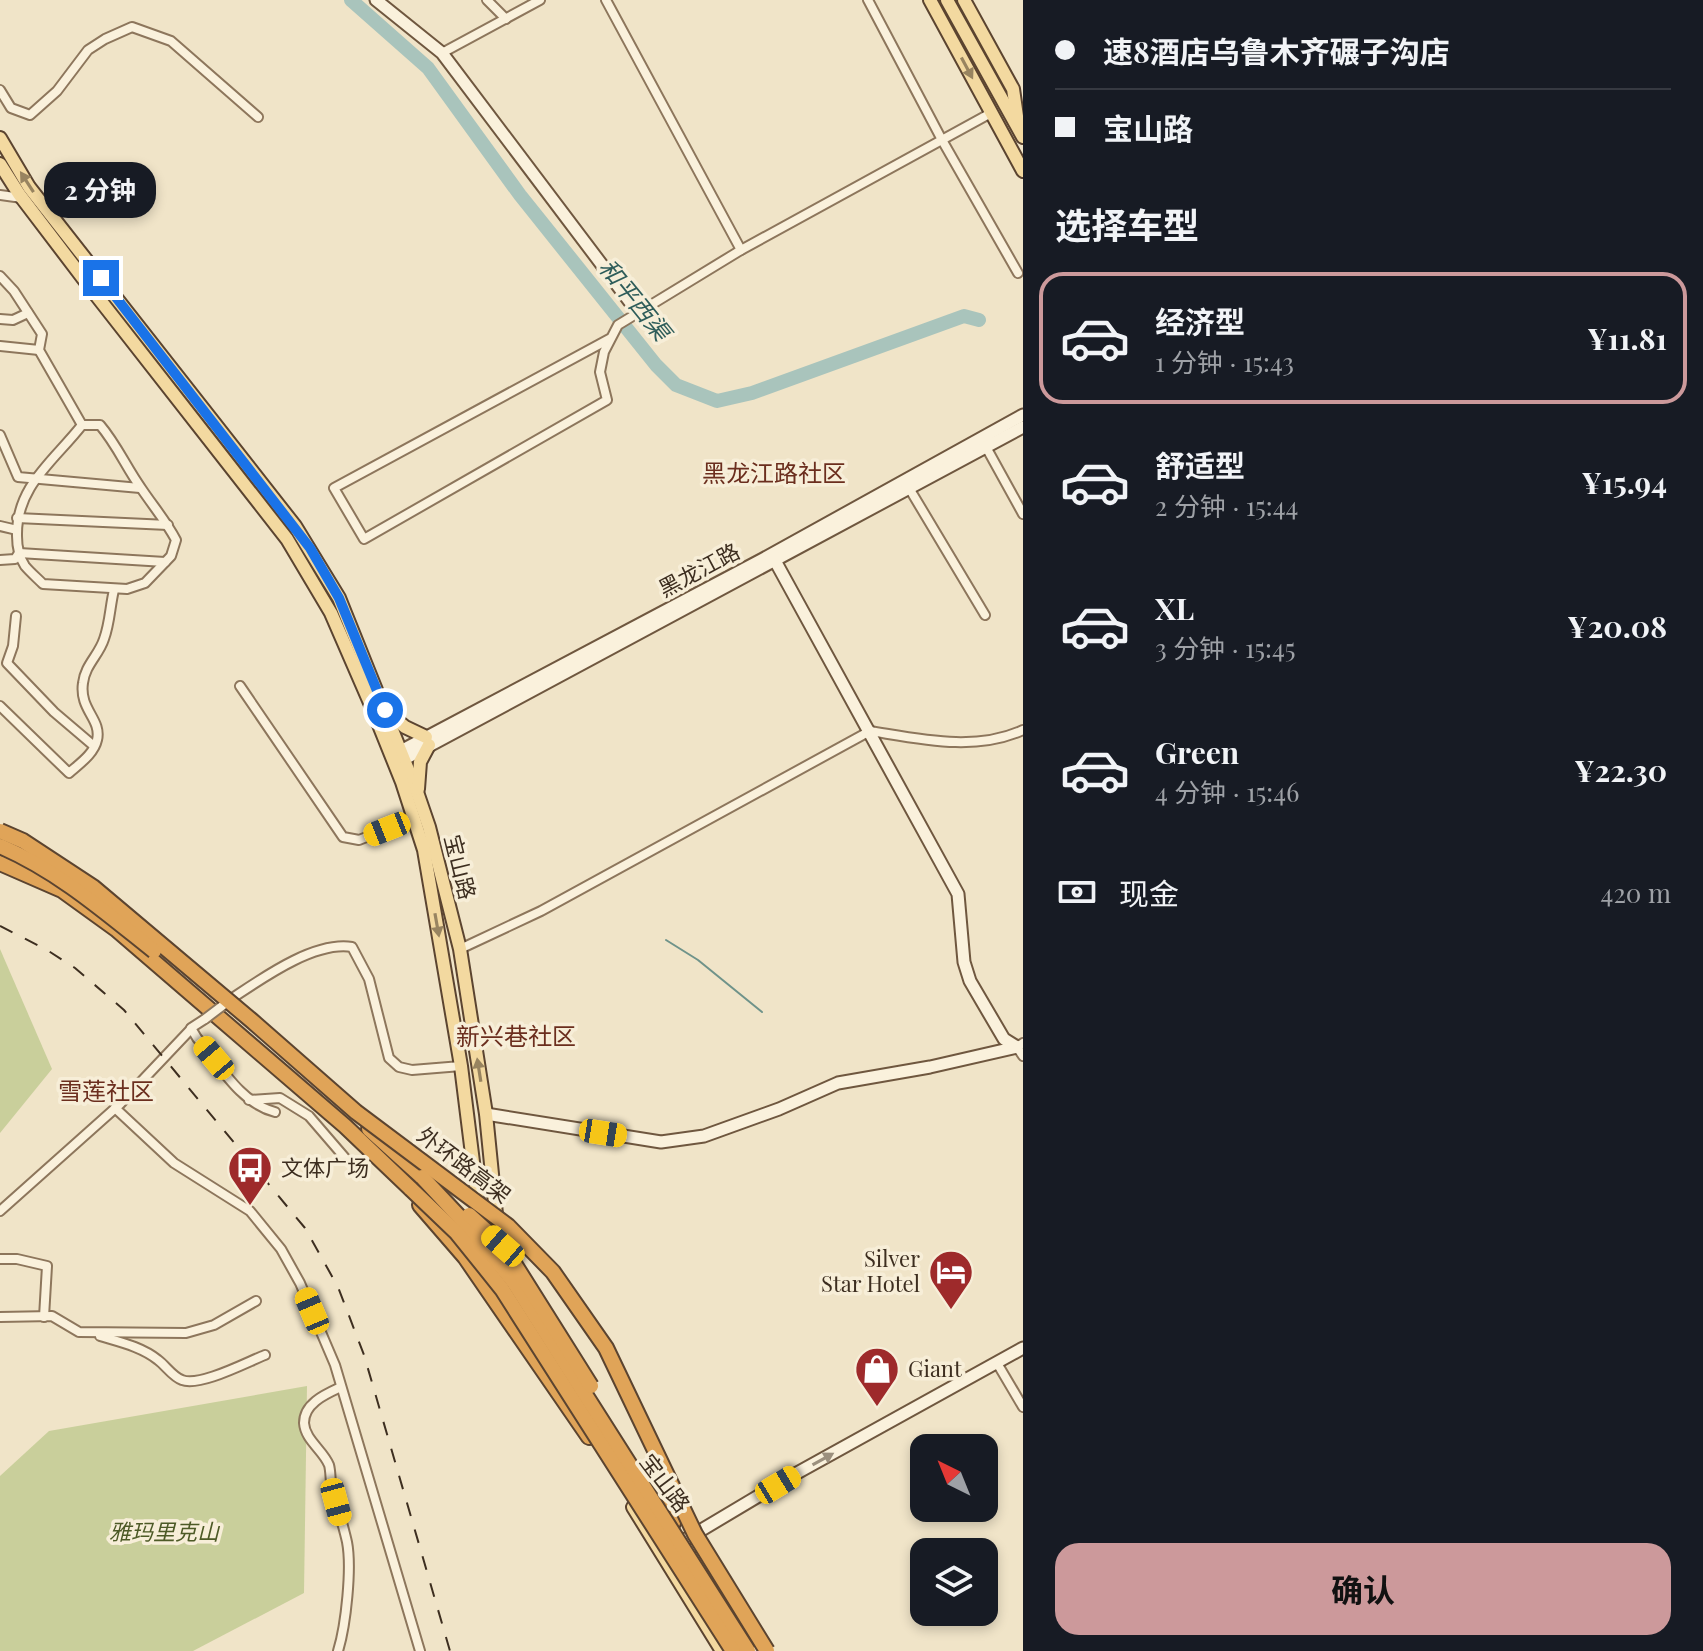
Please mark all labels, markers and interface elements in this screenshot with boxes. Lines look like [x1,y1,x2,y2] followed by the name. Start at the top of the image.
[1103,31,1450,71] text: 速8酒店乌鲁木齐碾子沟店
[961,57,974,80] one-way arrow
[1103,108,1193,148] text: 宝山路
[45,162,157,218] callout: 2 分钟
[20,171,34,193] one-way arrow
[64,172,136,207] text: 2 分钟
[1055,200,1199,248] text: 选择车型
[593,251,680,348] water label: 和平西渠
[83,260,119,296] route end
[1155,301,1245,341] text: 经济型
[1059,302,1131,374] icon: car
[1587,318,1667,358] text: ¥11.81
[1155,344,1294,379] text: 1 分钟 · 15:43
[1155,445,1245,485] text: 舒适型
[1059,446,1131,518] icon: car
[702,456,846,488] district label: 黑龙江路社区
[1581,462,1667,502] text: ¥15.94
[1155,488,1298,523] text: 2 分钟 · 15:44
[653,535,744,603] street label: 黑龙江路
[1155,588,1194,628] text: XL
[1059,590,1131,662] icon: car
[1567,606,1667,646] text: ¥20.08
[1155,630,1296,665] text: 3 分钟 · 15:45
[367,692,403,728] route start
[1155,732,1239,772] text: Green
[1059,734,1131,806] icon: car
[1574,750,1667,790] text: ¥22.30
[1155,774,1299,809] text: 4 分钟 · 15:46
[360,809,414,849] car
[438,831,484,902] street label: 宝山路
[1055,870,1099,914] icon: cash
[1119,873,1179,913] text: 现金
[1601,875,1671,910] text: 420 m
[432,913,444,938] one-way arrow
[456,1019,576,1051] district label: 新兴巷社区
[189,1032,239,1084] car
[472,1058,485,1083] one-way arrow
[58,1074,154,1106] district label: 雪莲社区
[577,1117,629,1149] car
[412,1119,518,1209] street label: 外环路高架
[226,1144,274,1207] bus stop icon: 文体广场
[281,1152,369,1182] place label: 文体广场
[477,1221,529,1271] car
[821,1243,920,1298] place label: Silver Star Hotel
[927,1248,975,1311] hotel icon: Silver Star Hotel
[292,1284,332,1338] car
[853,1345,901,1408] shop icon: Giant
[908,1353,963,1383] place label: Giant
[910,1434,998,1522] north arrow
[910,1434,998,1626] map controls
[634,1447,698,1518] street label: 宝山路
[812,1452,834,1466] one-way arrow
[751,1462,805,1508] car
[318,1476,354,1528] car
[109,1516,221,1546] park label: 雅玛里克山
[910,1538,998,1626] button: layers
[1055,1543,1671,1635] button: 确认

